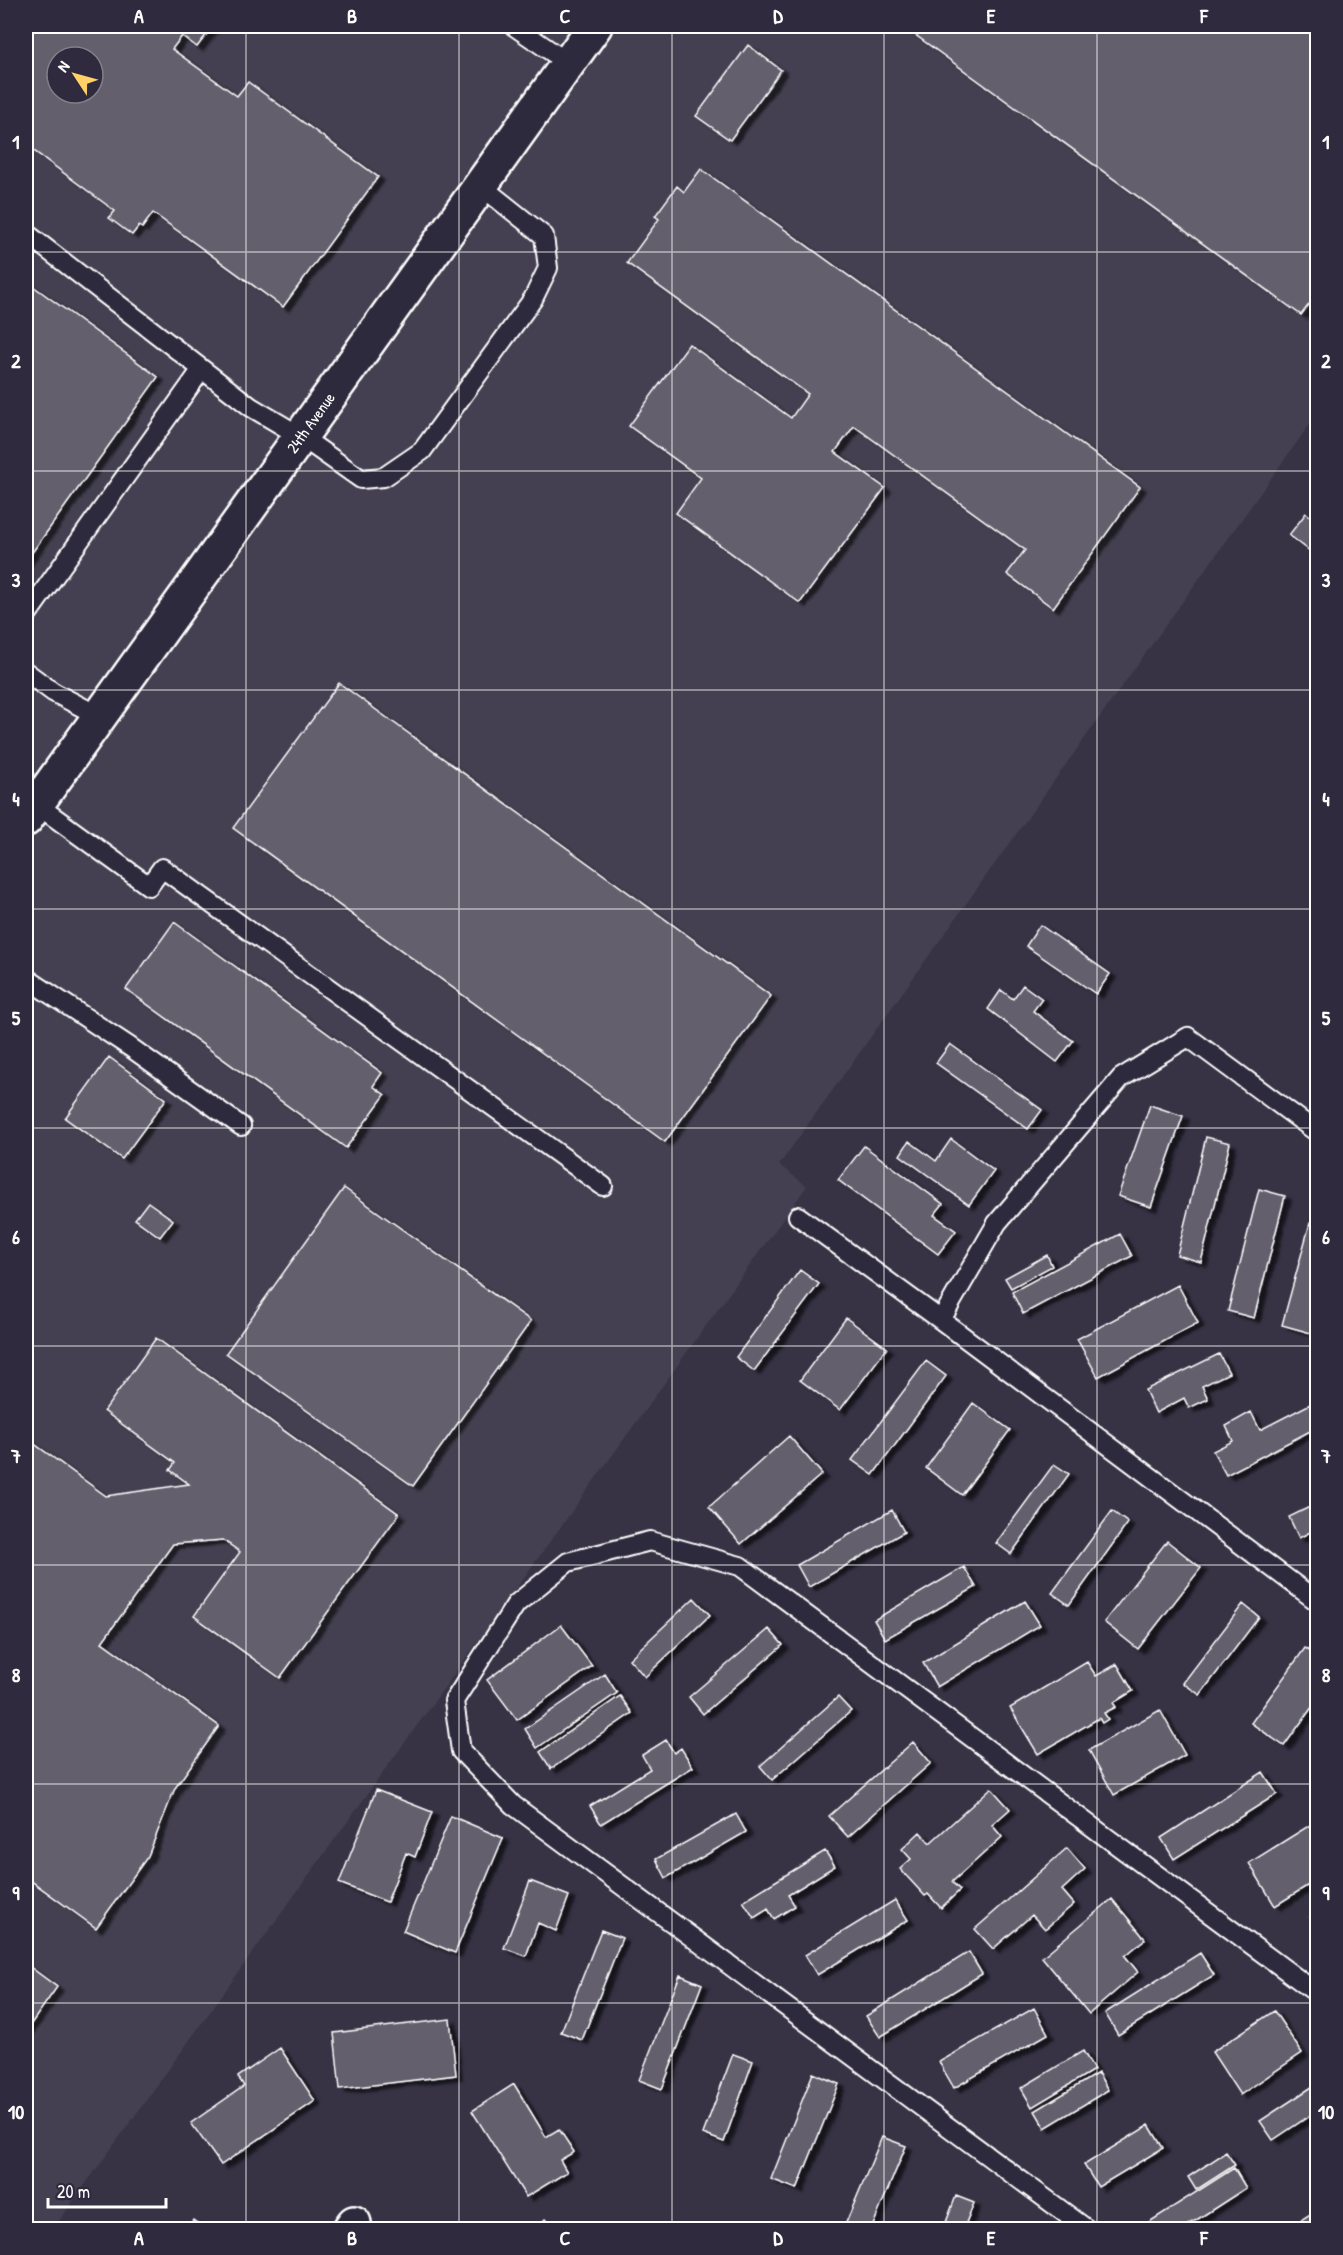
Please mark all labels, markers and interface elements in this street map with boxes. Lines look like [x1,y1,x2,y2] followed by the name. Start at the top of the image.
[134,2,144,29] text: A
[347,2,357,29] text: B
[560,2,571,29] text: C
[773,2,783,29] text: D
[987,2,996,29] text: E
[1199,2,1209,29] text: F
[45,45,105,105] north arrow
[51,56,75,76] text: N
[12,128,20,155] text: 1
[1322,128,1330,155] text: 1
[11,347,21,374] text: 2
[1321,347,1331,374] text: 2
[281,387,340,457] street label: 24th Avenue
[12,566,21,593] text: 3
[1322,566,1331,593] text: 3
[12,785,20,812] text: 4
[1322,785,1330,812] text: 4
[12,1004,21,1031] text: 5
[1322,1004,1331,1031] text: 5
[12,1223,20,1250] text: 6
[1322,1223,1330,1250] text: 6
[10,1442,21,1469] text: 7
[1320,1442,1331,1469] text: 7
[12,1661,21,1688] text: 8
[1322,1661,1331,1688] text: 8
[12,1879,20,1906] text: 9
[1322,1879,1330,1906] text: 9
[8,2098,24,2125] text: 10
[1318,2098,1334,2125] text: 10
[48,2171,166,2209] scale bar
[57,2179,90,2204] text: 20 m
[134,2224,144,2251] text: A
[347,2224,357,2251] text: B
[560,2224,571,2251] text: C
[773,2224,783,2251] text: D
[987,2224,996,2251] text: E
[1199,2224,1209,2251] text: F

